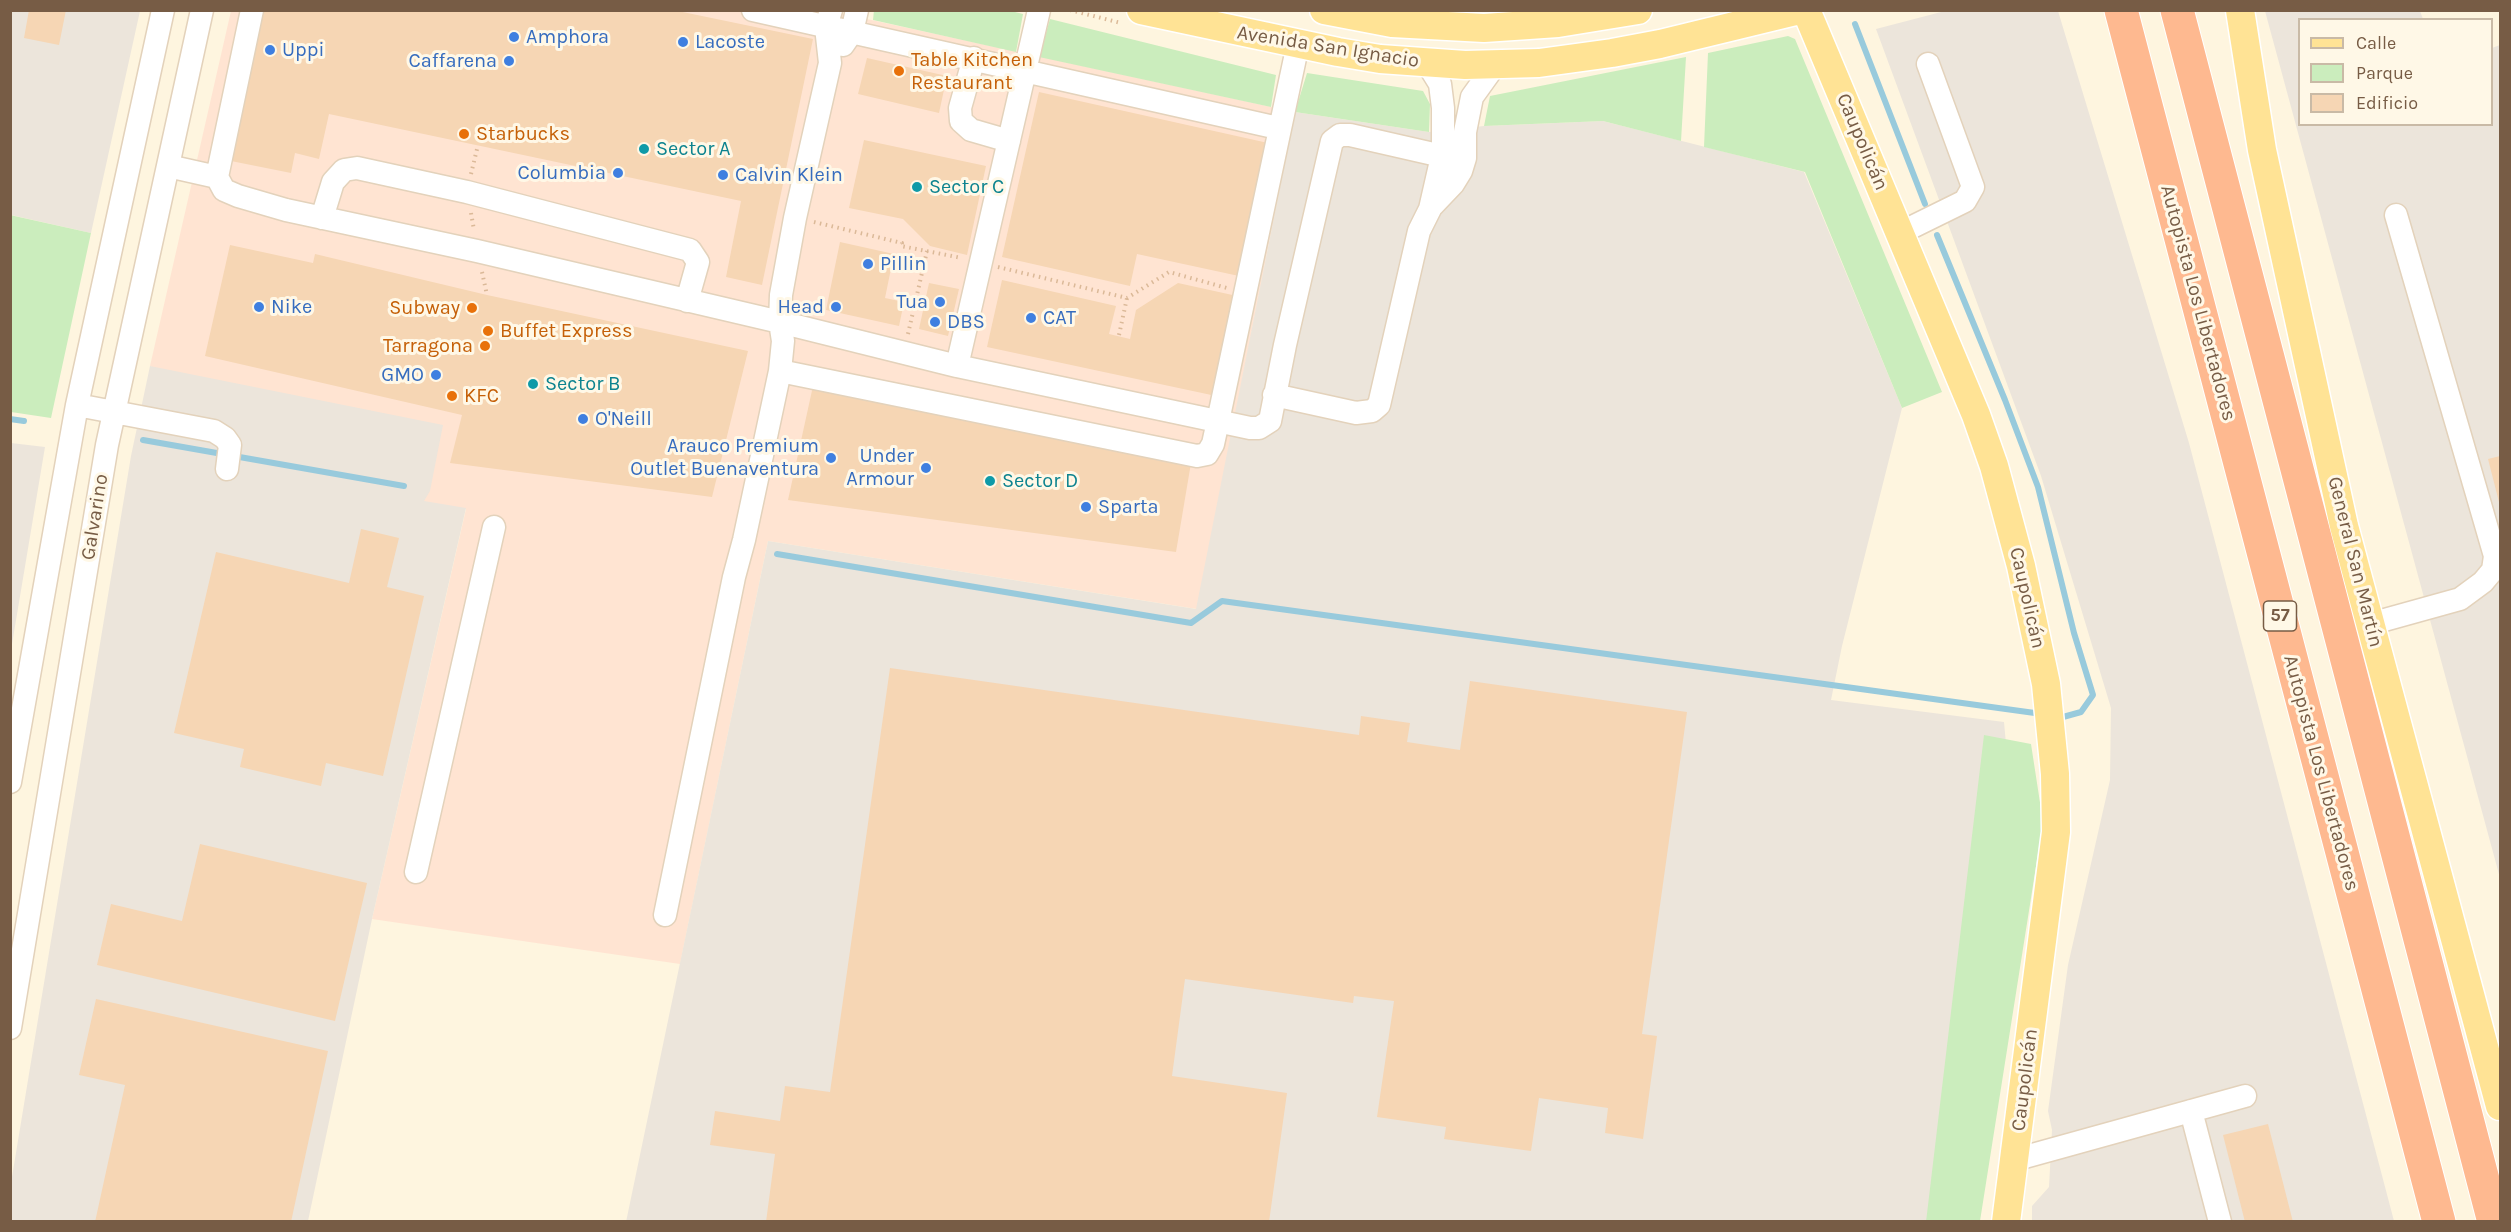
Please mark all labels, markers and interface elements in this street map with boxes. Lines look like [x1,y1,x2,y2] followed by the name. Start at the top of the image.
[2298,18,2493,126] legend
[1235,21,1421,73] street label: Avenida San Ignacio
[526,25,609,49] place label: Amphora
[507,30,521,44] marker: Amphora
[695,30,765,54] place label: Lacoste
[2356,32,2396,54] text: Calle
[676,35,690,49] marker: Lacoste
[282,38,324,62] place label: Uppi
[263,43,277,57] marker: Uppi
[911,48,1033,95] place label: Table Kitchen Restaurant
[408,49,497,73] place label: Caffarena
[502,54,516,68] marker: Caffarena
[2356,62,2413,84] text: Parque
[892,64,906,78] marker: Table Kitchen Restaurant
[1831,90,1893,194] street label: Caupolicán
[2356,92,2418,114] text: Edificio
[476,122,570,146] place label: Starbucks
[457,127,471,141] marker: Starbucks
[656,137,731,161] place label: Sector A
[637,142,651,156] marker: Sector A
[518,161,606,185] place label: Columbia
[735,163,843,187] place label: Calvin Klein
[611,166,625,180] marker: Columbia
[716,168,730,182] marker: Calvin Klein
[929,175,1004,199] place label: Sector C
[910,180,924,194] marker: Sector C
[2155,183,2241,423] street label: Autopista Los Libertadores
[880,252,926,276] place label: Pillin
[861,257,875,271] marker: Pillin
[896,290,928,314] place label: Tua
[271,295,312,319] place label: Nike
[778,295,824,319] place label: Head
[933,295,947,309] marker: Tua
[389,296,460,320] place label: Subway
[252,300,266,314] marker: Nike
[829,300,843,314] marker: Head
[465,301,479,315] marker: Subway
[1043,306,1076,330] place label: CAT
[947,310,985,334] place label: DBS
[1024,311,1038,325] marker: CAT
[928,315,942,329] marker: DBS
[500,319,632,343] place label: Buffet Express
[481,324,495,338] marker: Buffet Express
[383,334,473,358] place label: Tarragona
[478,339,492,353] marker: Tarragona
[381,363,424,387] place label: GMO
[429,368,443,382] marker: GMO
[545,372,621,396] place label: Sector B
[526,377,540,391] marker: Sector B
[464,384,499,408] place label: KFC
[445,389,459,403] marker: KFC
[595,407,652,431] place label: O'Neill
[576,412,590,426] marker: O'Neill
[630,434,819,481] place label: Arauco Premium Outlet Buenaventura
[846,444,914,491] place label: Under Armour
[824,451,838,465] marker: Arauco Premium Outlet Buenaventura
[919,461,933,475] marker: Under Armour
[1002,469,1078,493] place label: Sector D
[76,472,114,562] street label: Galvarino
[983,474,997,488] marker: Sector D
[2322,474,2388,650] street label: General San Martín
[1098,495,1159,519] place label: Sparta
[1079,500,1093,514] marker: Sparta
[2004,545,2050,651] street label: Caupolicán
[2264,601,2296,631] road number: 57
[2278,653,2364,893] street label: Autopista Los Libertadores
[2007,1027,2043,1133] street label: Caupolicán

